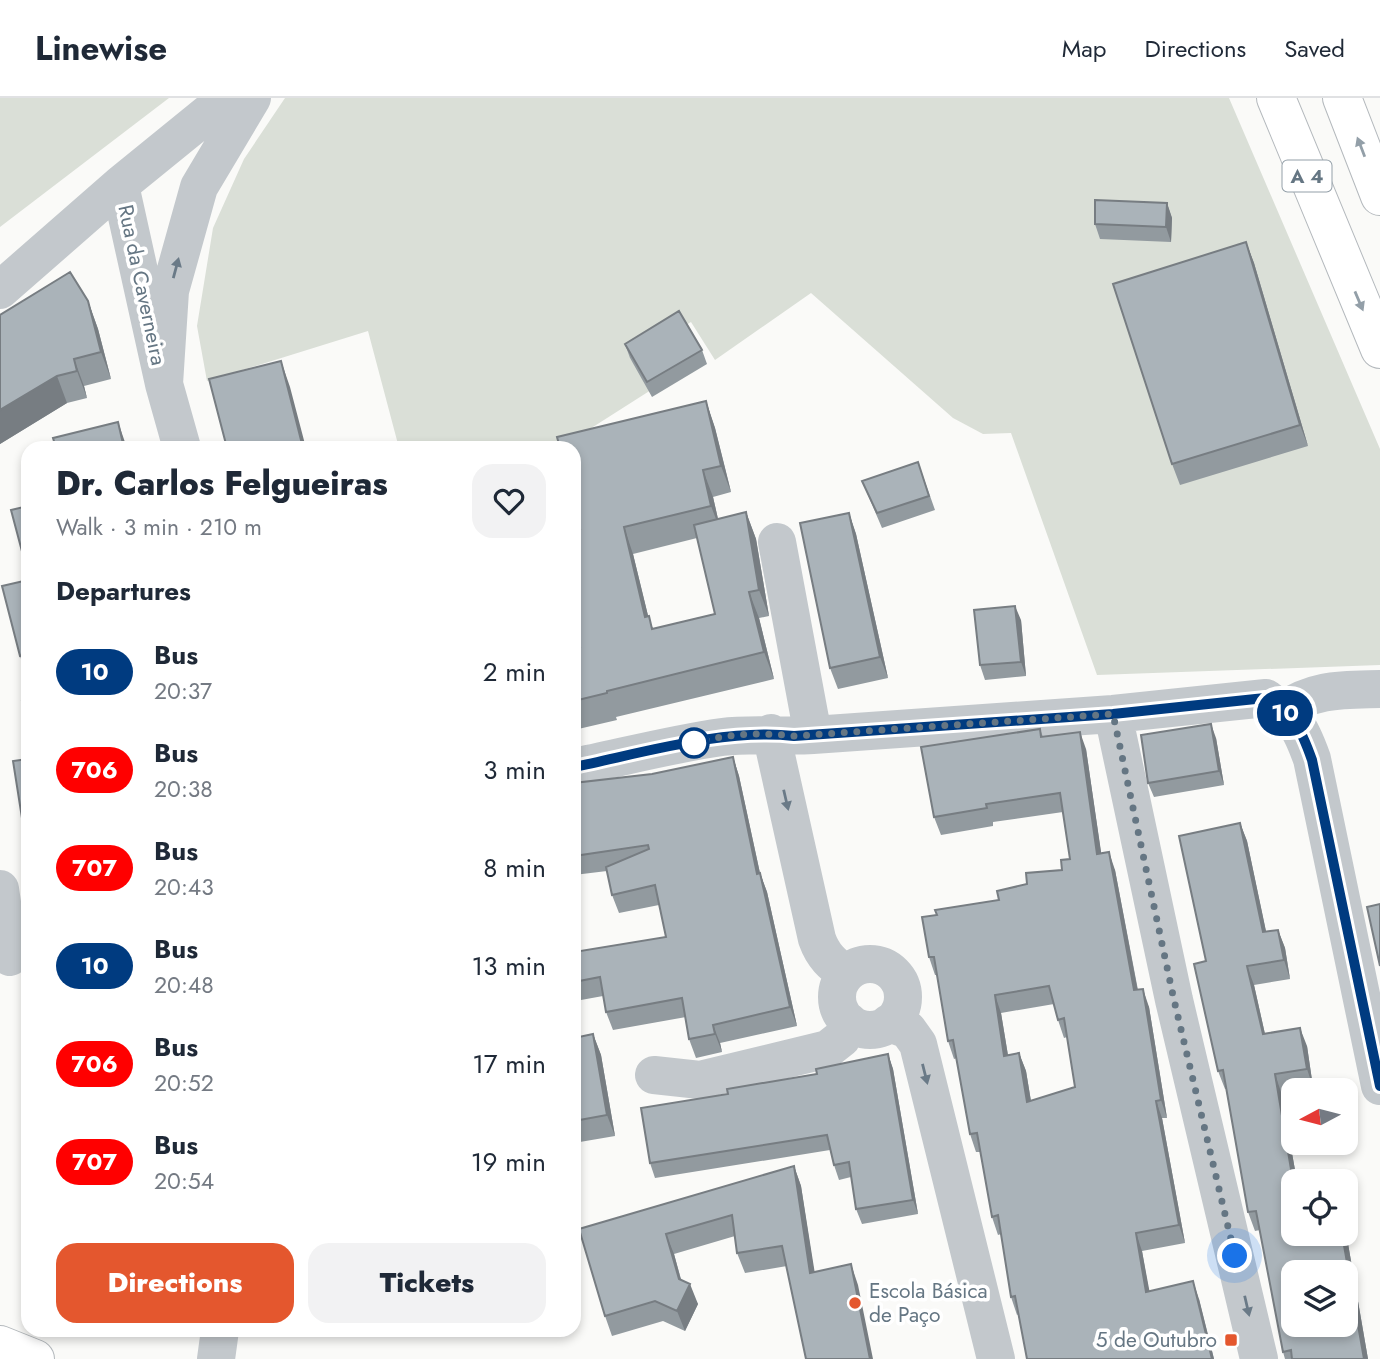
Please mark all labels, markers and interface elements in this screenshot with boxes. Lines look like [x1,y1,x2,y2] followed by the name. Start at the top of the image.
[35,25,167,72] text: Linewise
[1062,31,1107,66] text: Map
[1145,31,1246,66] text: Directions
[1284,31,1345,66] text: Saved
[1355,136,1366,157] one-way arrow
[1282,160,1332,192] road number: A 4
[110,202,174,368] street label: Rua da Caverneira
[172,257,182,278] one-way arrow
[1354,291,1365,312] one-way arrow
[56,460,388,507] text: Dr. Carlos Felgueiras
[472,464,546,538] button: heart
[56,510,262,544] text: Walk · 3 min · 210 m
[56,572,191,610] text: Departures
[154,636,198,674] text: Bus
[483,653,546,691] text: 2 min
[80,654,109,689] text: 10
[154,674,212,708] text: 20:37
[1254,690,1316,736] line badge: 10
[1271,695,1299,730] text: 10
[679,728,709,758] unlabelled marker
[154,734,198,772] text: Bus
[483,751,546,789] text: 3 min
[71,752,118,787] text: 706
[154,772,213,806] text: 20:38
[780,789,791,811] one-way arrow
[154,832,198,870] text: Bus
[483,849,546,887] text: 8 min
[72,850,117,885] text: 707
[154,870,214,904] text: 20:43
[154,930,198,968] text: Bus
[472,947,546,985] text: 13 min
[80,948,109,983] text: 10
[154,968,214,1002] text: 20:48
[154,1028,198,1066] text: Bus
[472,1045,546,1083] text: 17 min
[71,1046,118,1081] text: 706
[920,1063,931,1085] one-way arrow
[154,1066,214,1100] text: 20:52
[1281,1078,1358,1155] north arrow
[1281,1078,1358,1337] map controls
[154,1126,198,1164] text: Bus
[471,1143,546,1181] text: 19 min
[72,1144,117,1179] text: 707
[154,1164,214,1198] text: 20:54
[1281,1169,1358,1246] button: locate
[1217,1238,1252,1273] your location
[56,1243,294,1323] button: Directions
[308,1243,546,1323] button: Tickets
[1281,1260,1358,1337] button: layers
[869,1276,988,1330] place label: Escola Básica de Paço
[847,1295,863,1311] marker: Escola Básica de Paço
[1242,1295,1253,1317] one-way arrow
[1096,1325,1217,1355] place label: 5 de Outubro
[1223,1332,1239,1348] marker: 5 de Outubro

